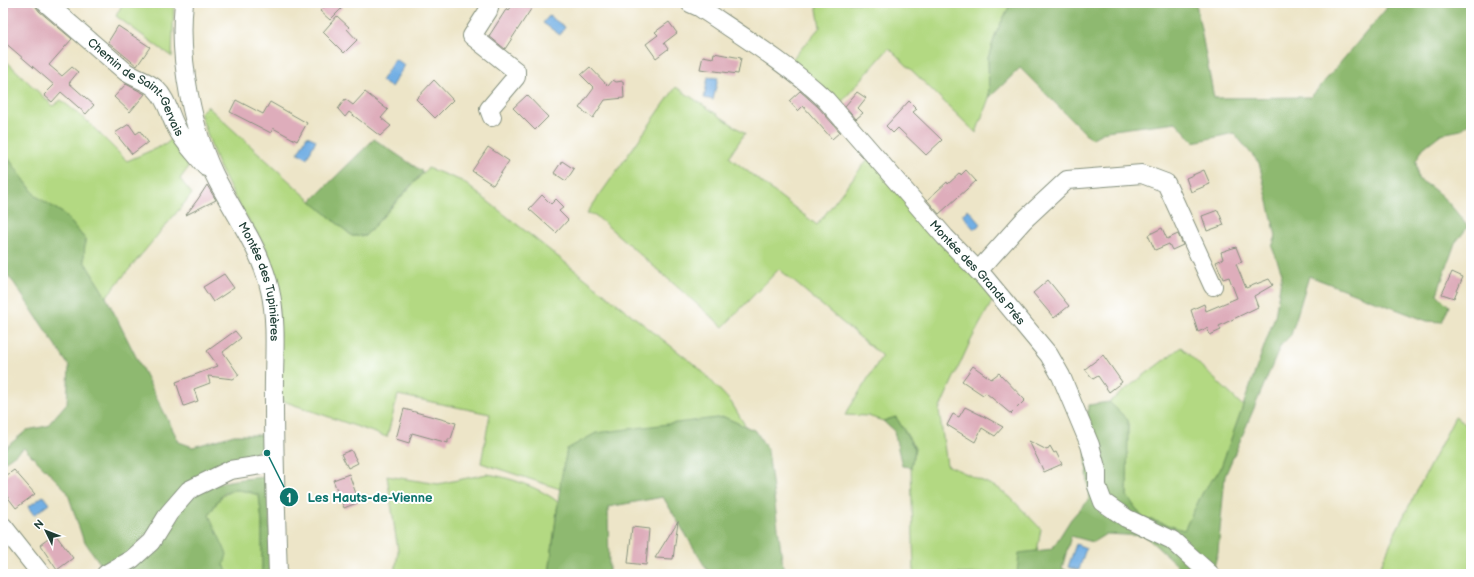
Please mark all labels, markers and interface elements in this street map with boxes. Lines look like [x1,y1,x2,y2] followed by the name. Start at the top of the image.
[84,35,187,139] street label: Chemin de Saint-Gervais
[926,217,1028,328] street label: Montée des Grands Prés
[235,219,282,341] street label: Montée des Tupinières
[279,485,440,510] callout: Les Hauts-de-Vienne
[307,490,433,506] text: Les Hauts-de-Vienne
[286,491,292,506] text: 1
[26,511,66,551] north arrow
[31,517,47,532] text: N

